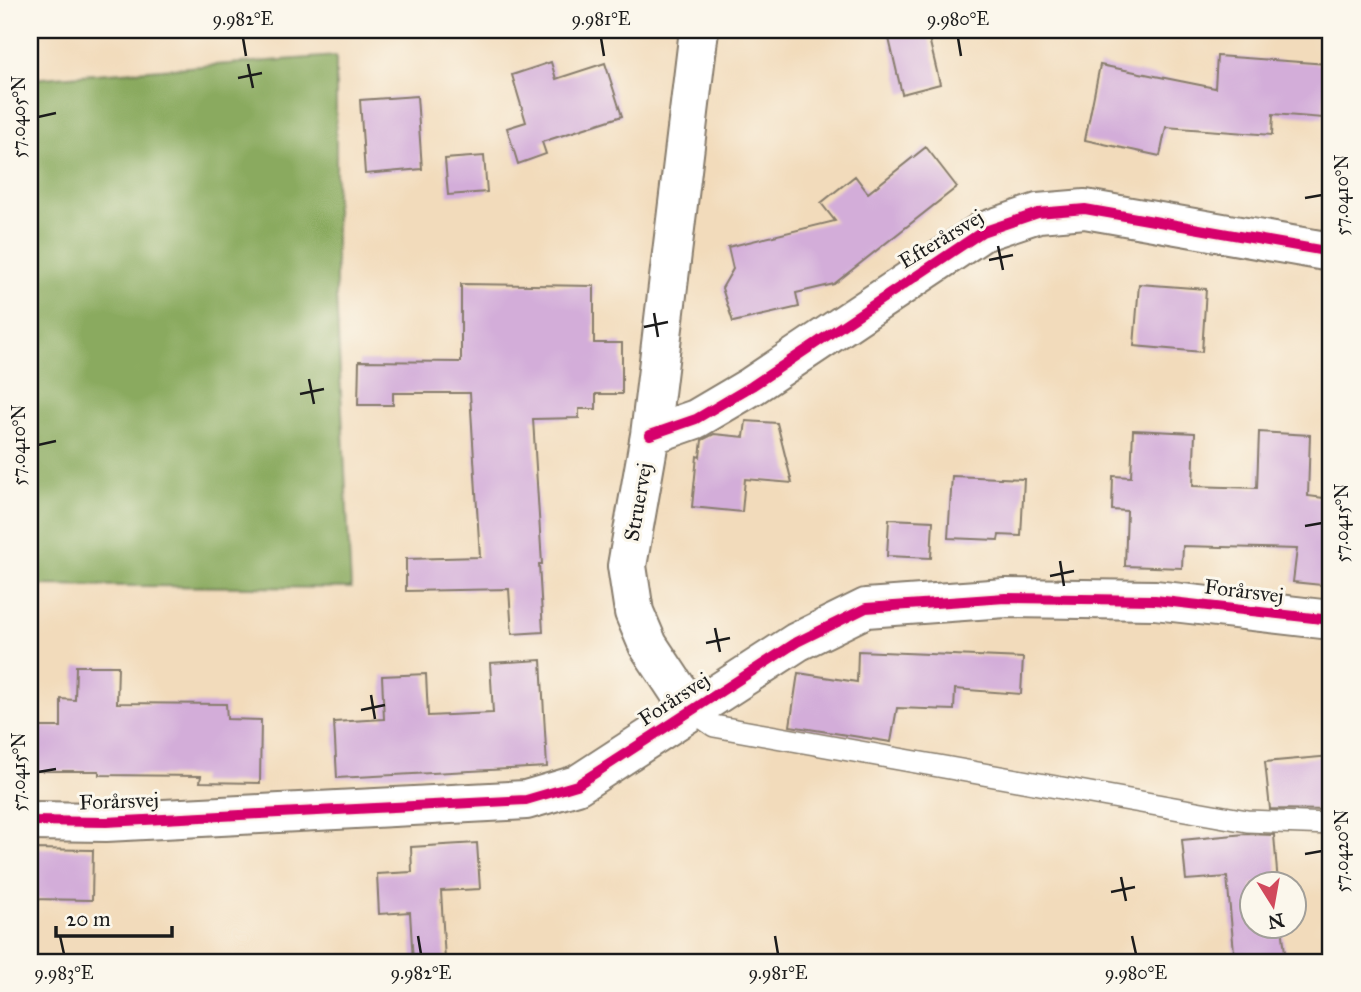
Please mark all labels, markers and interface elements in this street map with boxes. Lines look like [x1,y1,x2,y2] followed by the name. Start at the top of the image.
[213,8,274,30] text: 9.982°E
[571,8,631,30] text: 9.981°E
[927,8,989,30] text: 9.980°E
[8,76,30,158] text: 57.0405°N
[1331,154,1353,236] text: 57.0410°N
[894,204,988,274] street label: Efterårsvej
[8,404,30,486] text: 57.0410°N
[618,461,658,543] street label: Struervej
[1331,483,1353,563] text: 57.0415°N
[1203,573,1285,609] street label: Forårsvej
[633,666,715,732] street label: Forårsvej
[8,732,30,812] text: 57.0415°N
[79,787,159,815] street label: Forårsvej
[1331,809,1353,893] text: 57.0420°N
[1238,870,1308,940] north arrow
[56,894,172,938] scale bar
[66,906,111,932] text: 20 m
[1266,908,1286,934] text: N
[34,962,94,984] text: 9.983°E
[391,962,452,984] text: 9.982°E
[748,962,808,984] text: 9.981°E
[1105,962,1167,984] text: 9.980°E

